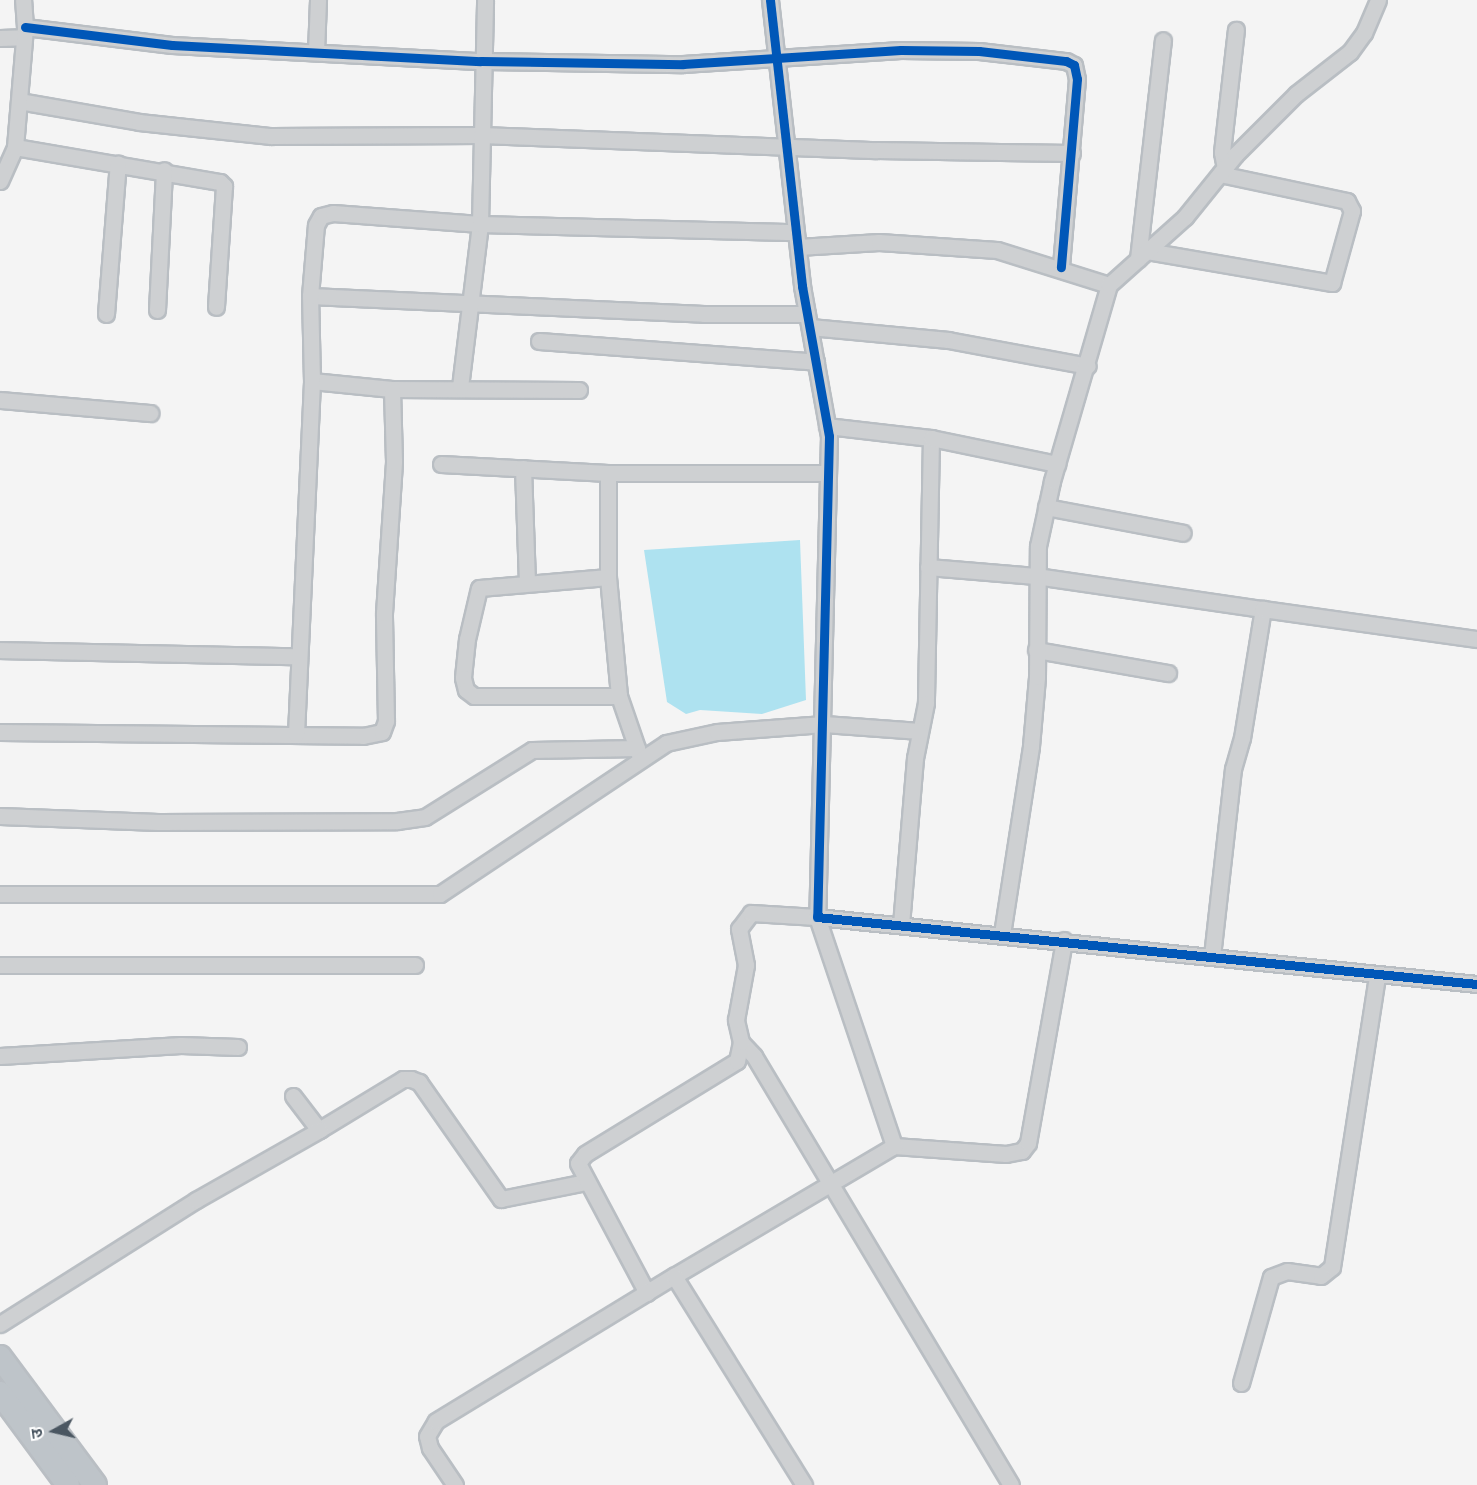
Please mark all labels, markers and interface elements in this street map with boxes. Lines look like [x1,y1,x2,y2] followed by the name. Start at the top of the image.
[24,1401,84,1461] north arrow
[25,1427,48,1440] text: उ

